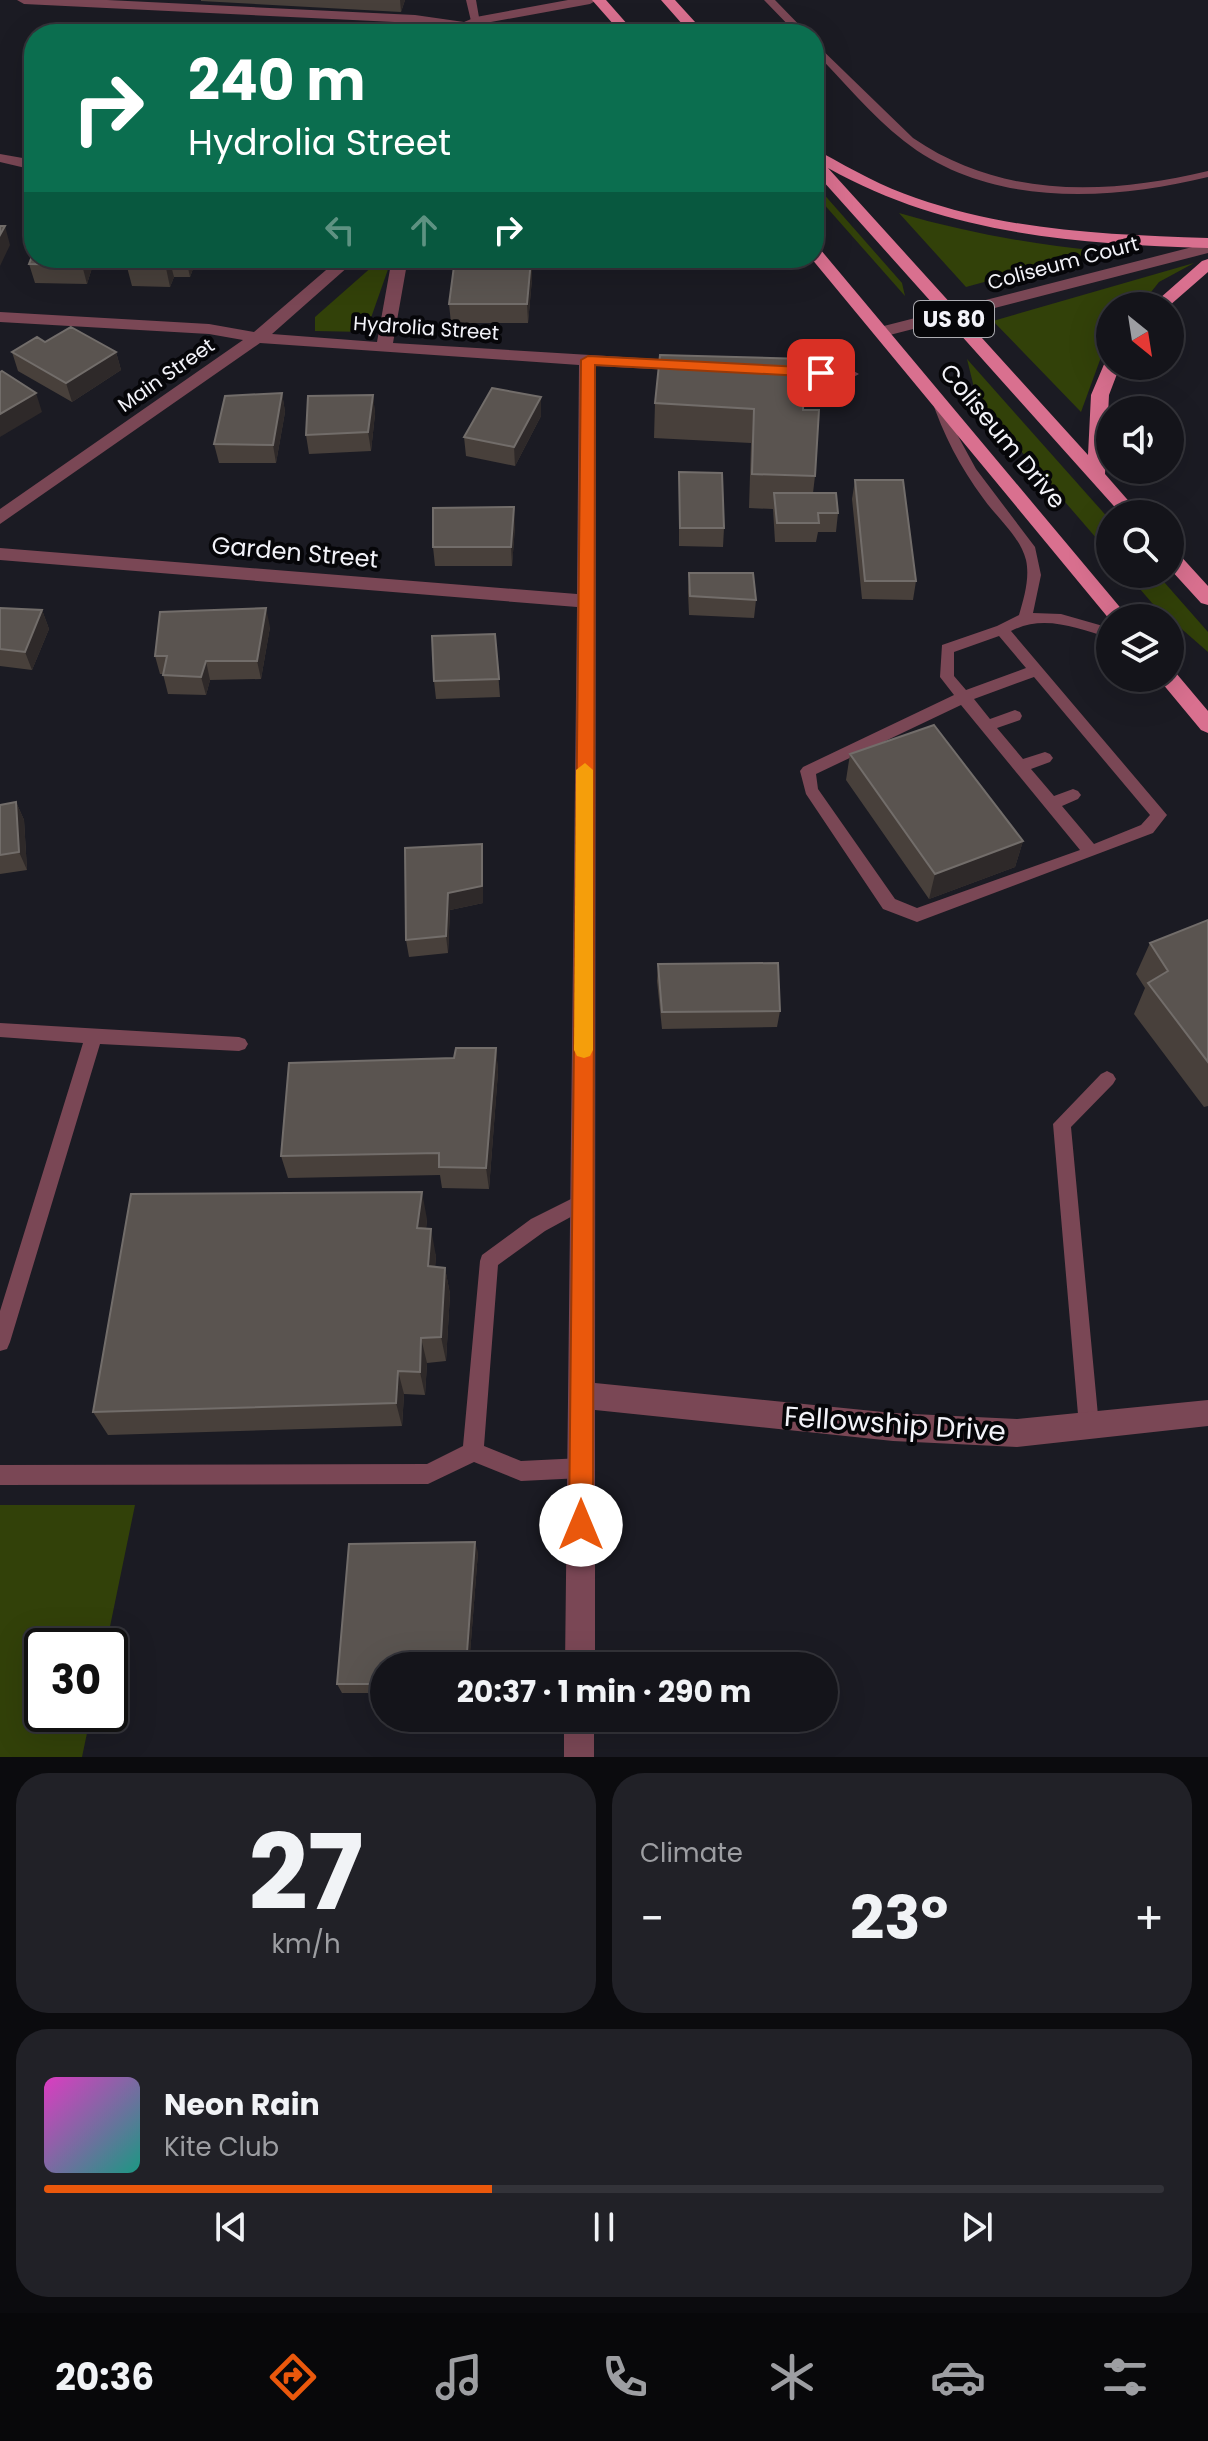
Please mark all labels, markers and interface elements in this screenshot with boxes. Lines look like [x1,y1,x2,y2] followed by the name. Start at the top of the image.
[188,41,366,120] text: 240 m
[56,56,160,160] icon: right
[188,117,451,168] text: Hydrolia Street
[318,208,362,252] icon: left
[402,208,446,252] icon: ahead
[486,208,530,252] icon: right
[984,229,1142,297] street label: Coliseum Court
[1096,292,1184,380] north arrow
[1096,292,1184,692] map controls
[914,301,994,337] road number: US 80
[352,309,500,347] street label: Hydrolia Street
[112,331,220,419] street label: Main Street
[787,339,855,407] pin
[799,351,843,395] icon: arrive
[933,357,1073,515] street label: Coliseum Drive
[1096,396,1184,484] button: sound
[1096,500,1184,588] button: search
[210,528,380,576] street label: Garden Street
[1096,604,1184,692] button: layers
[783,1397,1007,1451] street label: Fellowship Drive
[539,1483,623,1567] position arrow
[24,1628,128,1732] speed limit sign: 30
[457,1670,751,1713] text: 20:37 · 1 min · 290 m
[248,1800,364,1945] text: 27
[640,1835,743,1871] text: Climate
[850,1876,948,1960] text: 23°
[640,1888,664,1949] text: −
[1134,1888,1164,1949] text: +
[271,1926,341,1962] text: km/h
[164,2083,320,2126] text: Neon Rain
[164,2129,279,2165] text: Kite Club
[209,2205,253,2249] icon: previous
[582,2205,626,2249] icon: pause
[955,2205,999,2249] icon: next
[265,2349,321,2405] icon: directions
[431,2349,487,2405] icon: music
[597,2349,653,2405] icon: phone
[764,2349,820,2405] icon: climate
[930,2349,986,2405] icon: car
[1097,2349,1153,2405] icon: filters
[55,2352,154,2403] text: 20:36

